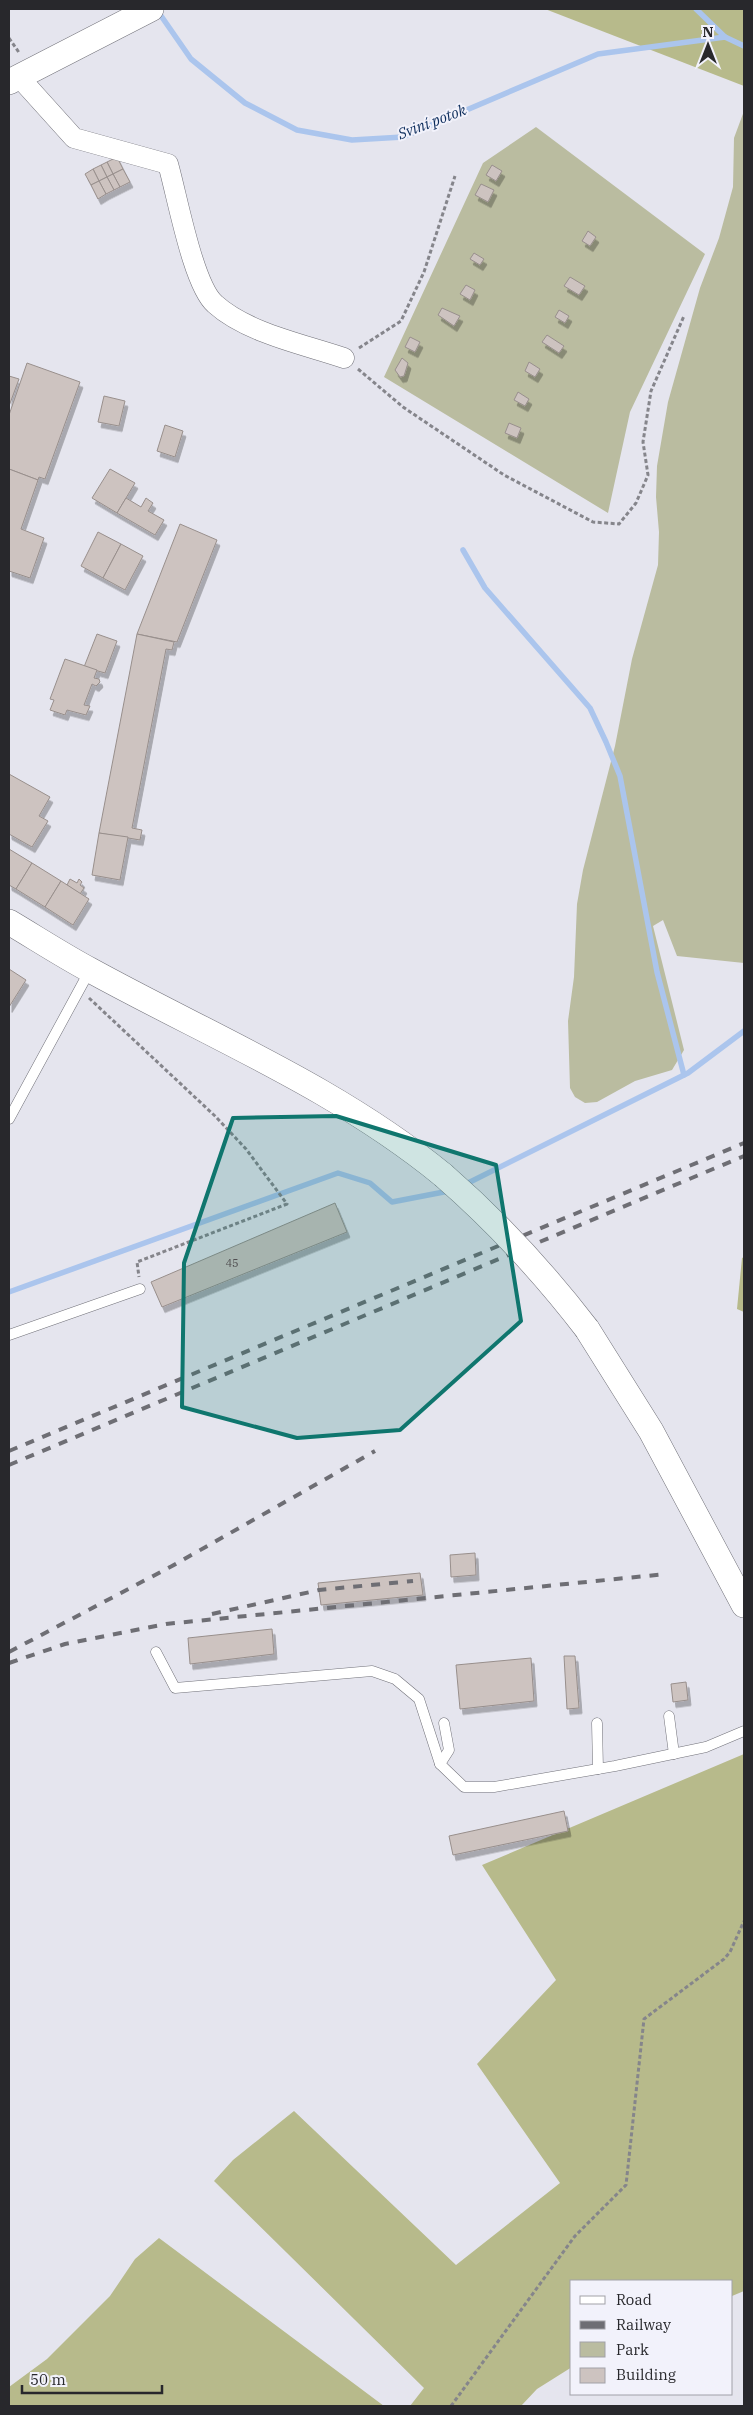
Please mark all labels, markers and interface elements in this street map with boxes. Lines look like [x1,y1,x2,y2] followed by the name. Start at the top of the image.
[683,20,733,70] north arrow
[702,23,714,41] text: N
[394,100,469,144] water label: Sviní potok
[225,1256,239,1270] house number: 45
[570,2280,733,2395] legend
[616,2290,652,2309] text: Road
[616,2315,671,2334] text: Railway
[616,2340,649,2359] text: Park
[22,2362,162,2394] scale bar
[616,2365,676,2384] text: Building
[30,2370,66,2389] text: 50 m

